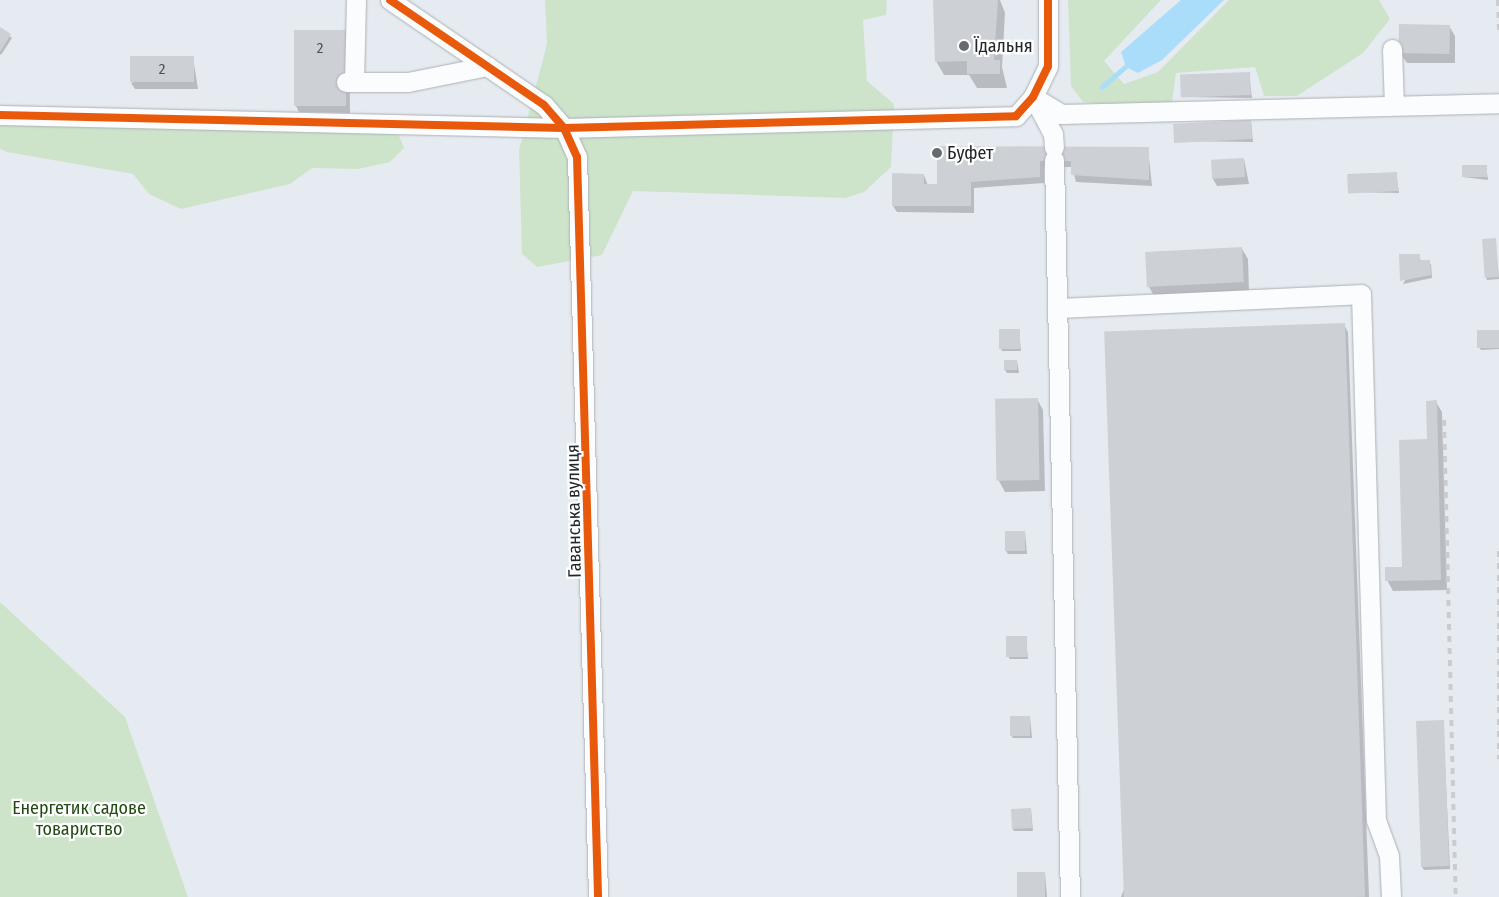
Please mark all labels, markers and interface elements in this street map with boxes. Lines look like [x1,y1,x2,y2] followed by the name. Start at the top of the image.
[974,35,1033,57] place label: Їдальня
[317,40,323,58] house number: 2
[958,40,970,52] marker: Їдальня
[159,61,165,79] house number: 2
[947,142,993,164] place label: Буфет
[931,147,943,159] marker: Буфет
[562,444,586,578] street label: Гаванська вулиця
[12,798,146,841] park label: Енергетик садове товариство

